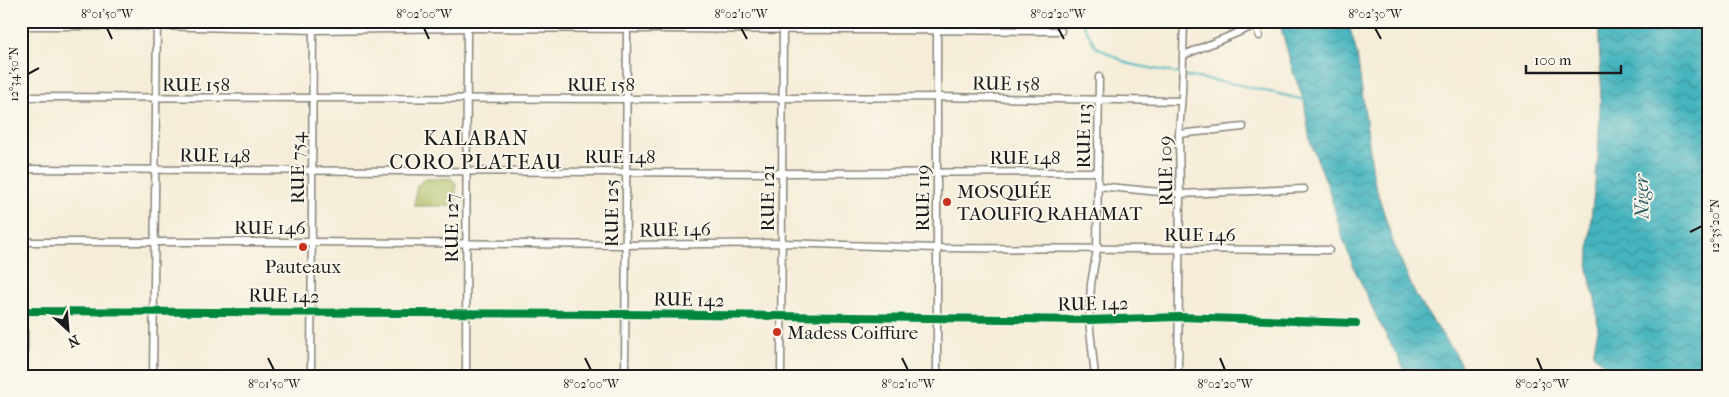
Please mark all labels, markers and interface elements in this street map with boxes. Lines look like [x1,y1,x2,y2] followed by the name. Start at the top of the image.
[81,7,134,21] text: 8°01'50"W
[396,7,453,21] text: 8°02'00"W
[714,7,769,21] text: 8°02'10"W
[1031,7,1087,21] text: 8°02'20"W
[1348,7,1403,21] text: 8°02'30"W
[1526,42,1622,74] scale bar
[7,47,21,101] text: 12°34'50"N
[1534,51,1572,69] text: 100 m
[972,72,1040,96] street label: RUE 158
[162,74,230,96] street label: RUE 158
[567,74,635,96] street label: RUE 158
[1073,104,1095,168] street label: RUE 113
[389,126,563,174] district label: KALABAN CORO PLATEAU
[287,131,309,204] street label: RUE 754
[1154,135,1178,206] street label: RUE 109
[179,144,251,168] street label: RUE 148
[584,146,656,168] street label: RUE 148
[989,147,1061,169] street label: RUE 148
[912,164,934,232] street label: RUE 119
[757,165,779,231] street label: RUE 121
[1630,172,1653,221] water label: Niger
[601,179,623,247] street label: RUE 125
[957,181,1142,225] place label: MOSQUÉE TAOUFIQ RAHAMAT
[441,193,463,263] street label: RUE 127
[941,196,953,208] marker: MOSQUÉE TAOUFIQ RAHAMAT
[1708,199,1722,253] text: 12°35'20"N
[234,217,307,239] street label: RUE 146
[639,218,712,242] street label: RUE 146
[1164,224,1237,246] street label: RUE 146
[297,241,309,253] marker: Pauteaux
[265,256,341,278] place label: Pauteaux
[248,284,320,308] street label: RUE 142
[653,288,725,312] street label: RUE 142
[1057,292,1129,316] street label: RUE 142
[42,304,92,354] north arrow
[787,322,918,344] place label: Madess Coiffure
[771,326,783,338] marker: Madess Coiffure
[65,331,82,351] text: N
[248,377,301,391] text: 8°01'50"W
[563,377,620,391] text: 8°02'00"W
[881,377,936,391] text: 8°02'10"W
[1198,377,1254,391] text: 8°02'20"W
[1515,377,1570,391] text: 8°02'30"W

